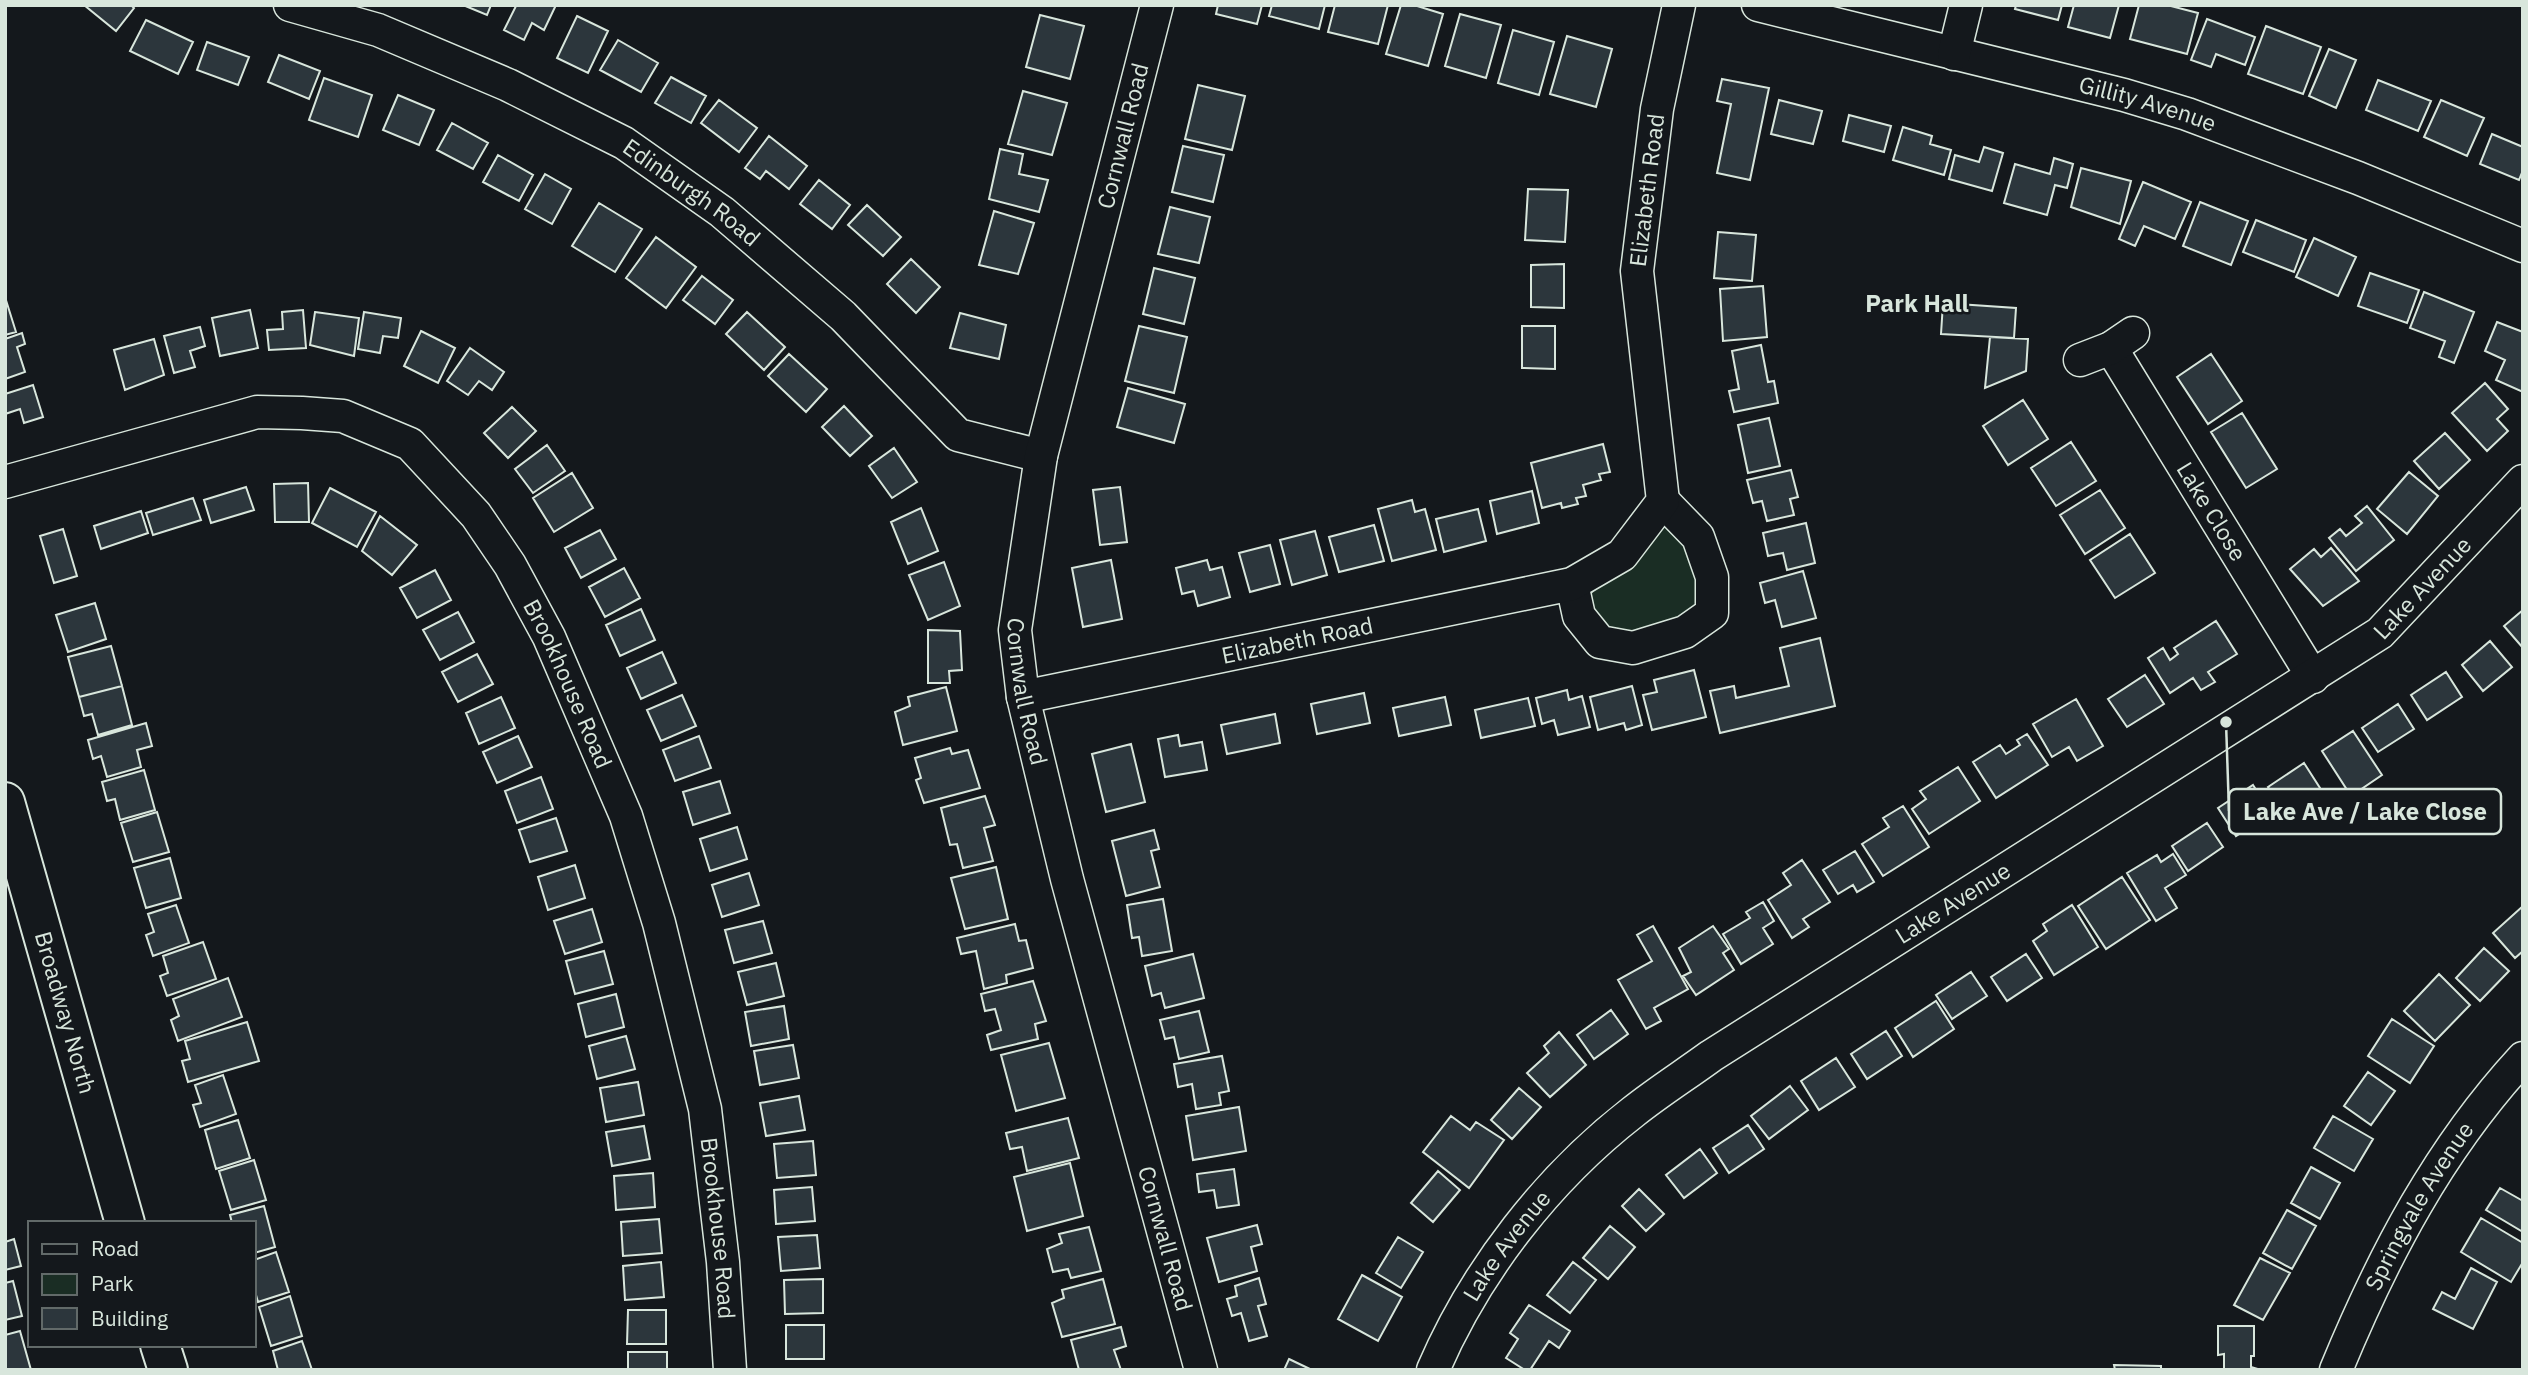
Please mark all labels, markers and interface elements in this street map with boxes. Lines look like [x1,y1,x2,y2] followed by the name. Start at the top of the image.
[1089,60,1155,212] street label: Cornwall Road
[2076,69,2221,138] street label: Gillity Avenue
[1622,112,1670,268] street label: Elizabeth Road
[618,131,767,252] street label: Edinburgh Road
[1865,287,1969,319] district label: Park Hall
[2171,456,2254,566] street label: Lake Close
[2366,530,2477,645] street label: Lake Avenue
[517,593,620,773] street label: Brookhouse Road
[1219,609,1375,670] street label: Elizabeth Road
[1001,616,1055,768] street label: Cornwall Road
[2229,789,2501,834] callout: Lake Ave / Lake Close
[2243,795,2487,827] text: Lake Ave / Lake Close
[1889,855,2016,950] street label: Lake Avenue
[29,928,103,1097] street label: Broadway North
[2357,1115,2480,1295] street label: Springvale Avenue
[694,1136,743,1320] street label: Brookhouse Road
[1132,1162,1200,1314] street label: Cornwall Road
[1455,1183,1557,1306] street label: Lake Avenue
[28,1221,256,1347] legend
[91,1234,139,1262] text: Road
[91,1269,134,1297] text: Park
[91,1304,168,1332] text: Building

